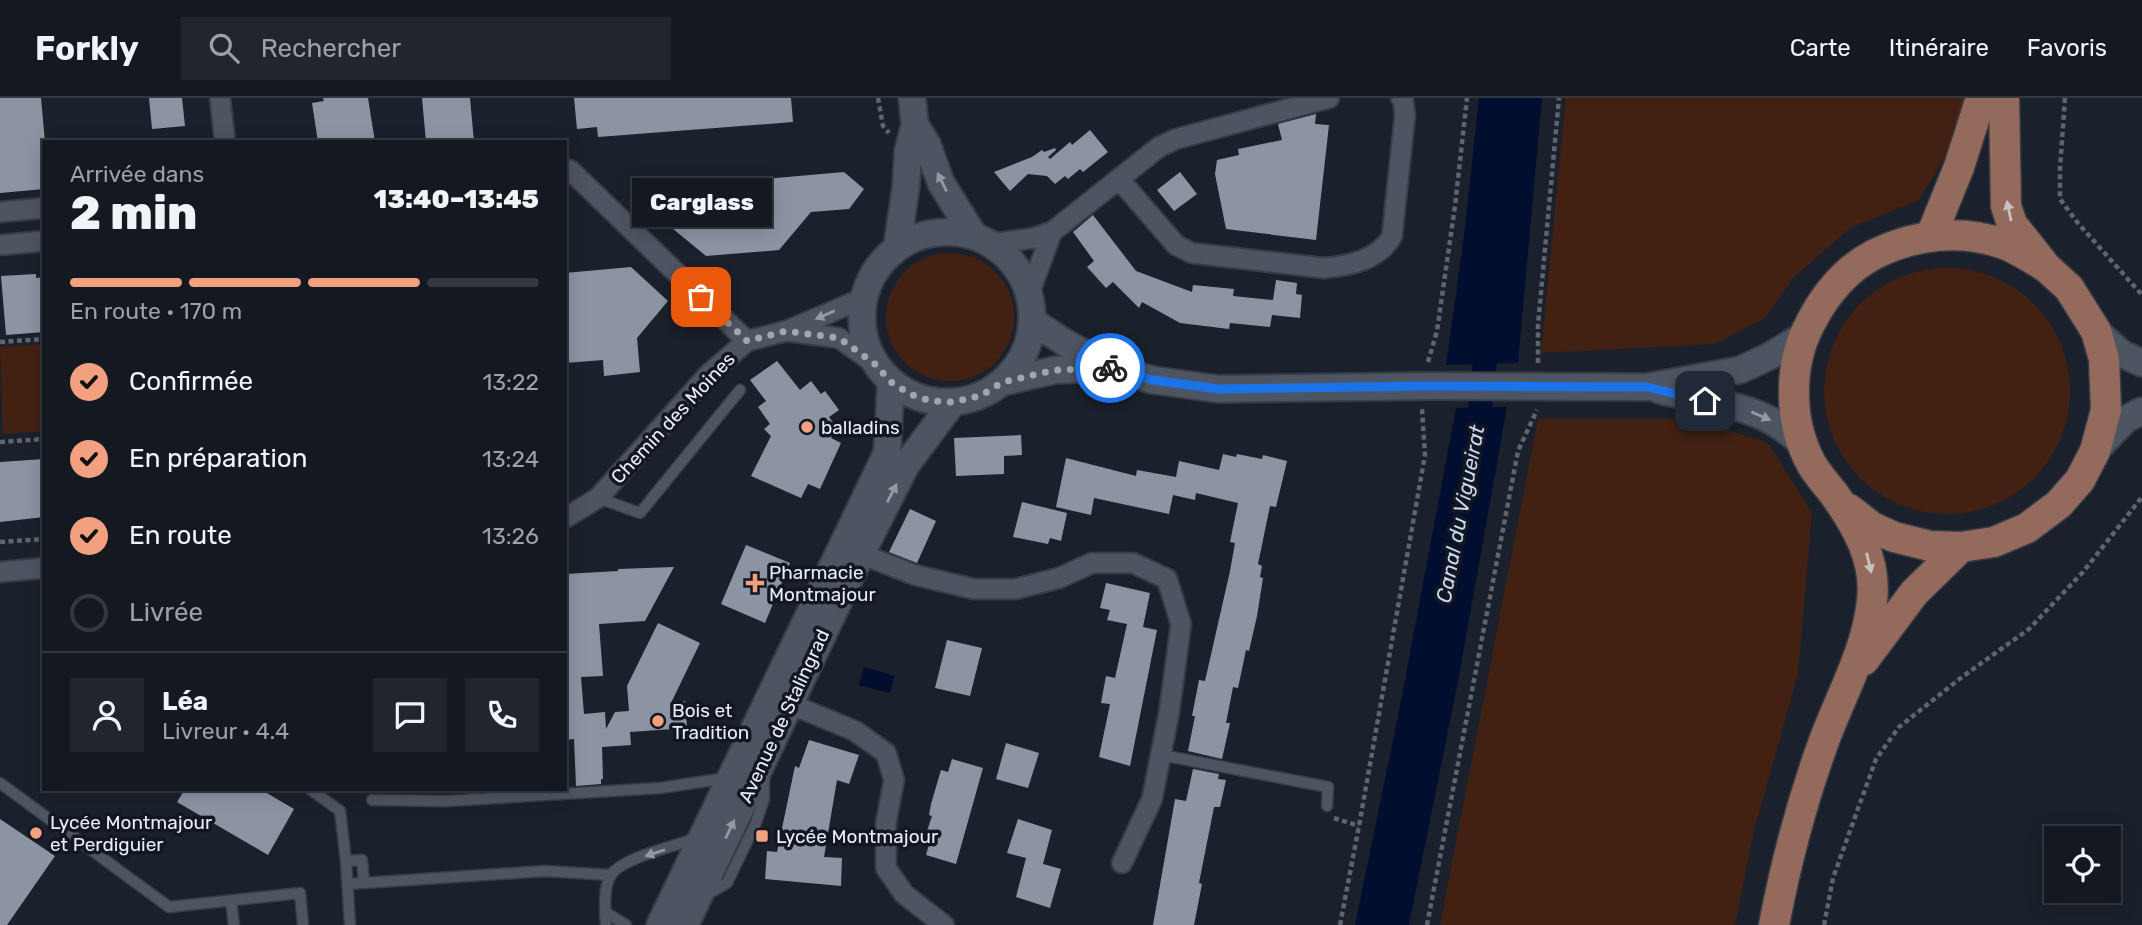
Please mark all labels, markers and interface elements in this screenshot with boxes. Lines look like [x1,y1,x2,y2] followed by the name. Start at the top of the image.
[181,17,671,80] search box
[35,29,139,68] text: Forkly
[205,29,243,67] icon: search
[261,33,401,64] text: Rechercher
[1790,34,1851,62] text: Carte
[1889,34,1989,62] text: Itinéraire
[2027,34,2107,62] text: Favoris
[70,160,204,188] text: Arrivée dans
[936,172,948,192] one-way arrow
[631,178,771,227] callout: Carglass
[374,184,539,215] text: 13:40–13:45
[70,186,197,241] text: 2 min
[650,188,754,216] text: Carglass
[2003,200,2014,222] one-way arrow
[671,267,731,327] pin
[682,278,720,316] icon: bag
[70,297,242,325] text: En route · 170 m
[815,309,835,321] one-way arrow
[1075,333,1145,403] courier
[606,348,740,488] street label: Chemin des Moines
[1091,349,1129,387] icon: bike
[70,363,108,401] icon: check
[129,366,253,397] text: Confirmée
[482,368,539,396] text: 13:22
[1675,371,1735,431] pin
[1686,382,1724,420] icon: home
[1751,411,1772,422] one-way arrow
[821,416,900,439] place label: balladins
[799,419,815,435] marker: balladins
[1431,422,1490,605] water label: Canal du Vigueirat
[70,440,108,478] icon: check
[129,443,307,474] text: En préparation
[482,445,539,473] text: 13:24
[885,483,897,503] one-way arrow
[70,517,108,555] icon: check
[129,520,232,551] text: En route
[482,522,539,550] text: 13:26
[1864,552,1875,574] one-way arrow
[769,561,877,606] place label: Pharmacie Montmajour
[747,575,763,591] marker: Pharmacie Montmajour
[129,597,203,628] text: Livrée
[734,626,834,806] street label: Avenue de Stalingrad
[70,678,144,752] button: person
[373,678,447,752] button: chat
[465,678,539,752] button: phone
[162,686,208,717] text: Léa
[672,699,749,744] place label: Bois et Tradition
[650,713,666,729] marker: Bois et Tradition
[162,717,289,745] text: Livreur · 4.4
[50,811,213,856] place label: Lycée Montmajour et Perdiguier
[725,819,736,839] one-way arrow
[28,825,44,841] marker: Lycée Montmajour et Perdiguier
[776,825,939,848] place label: Lycée Montmajour
[2044,826,2121,903] map controls
[2044,826,2121,903] button: locate
[754,828,770,844] marker: Lycée Montmajour
[644,848,665,858] one-way arrow

